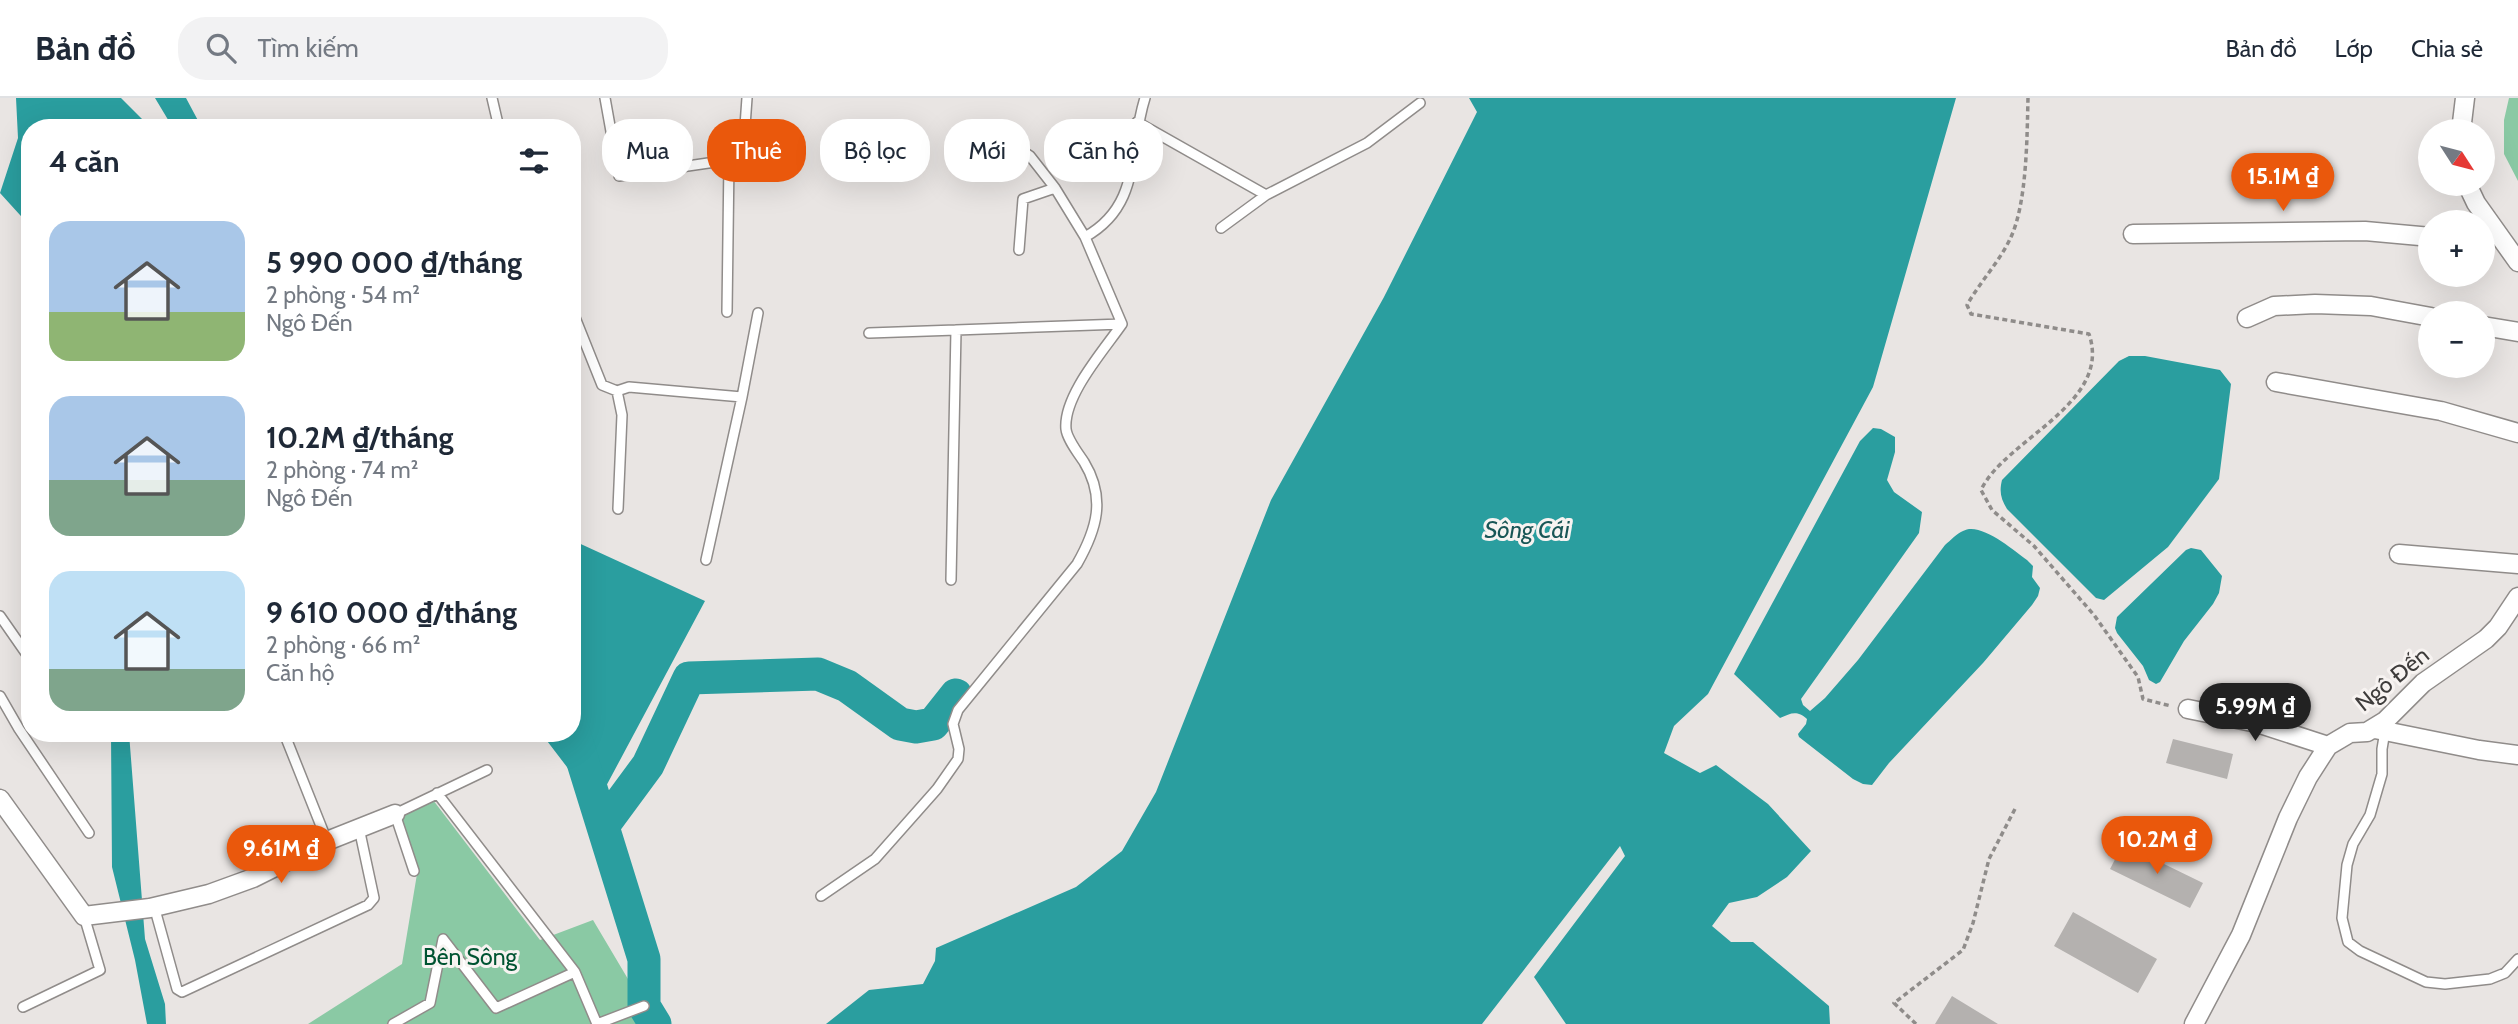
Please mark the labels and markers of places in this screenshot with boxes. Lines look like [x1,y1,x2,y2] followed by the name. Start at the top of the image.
[2218,153,2348,213] pin: 15.1M ₫
[2190,684,2320,743] pin: 5.99M ₫
[2092,816,2222,876] pin: 10.2M ₫
[216,826,346,885] pin: 9.61M ₫

